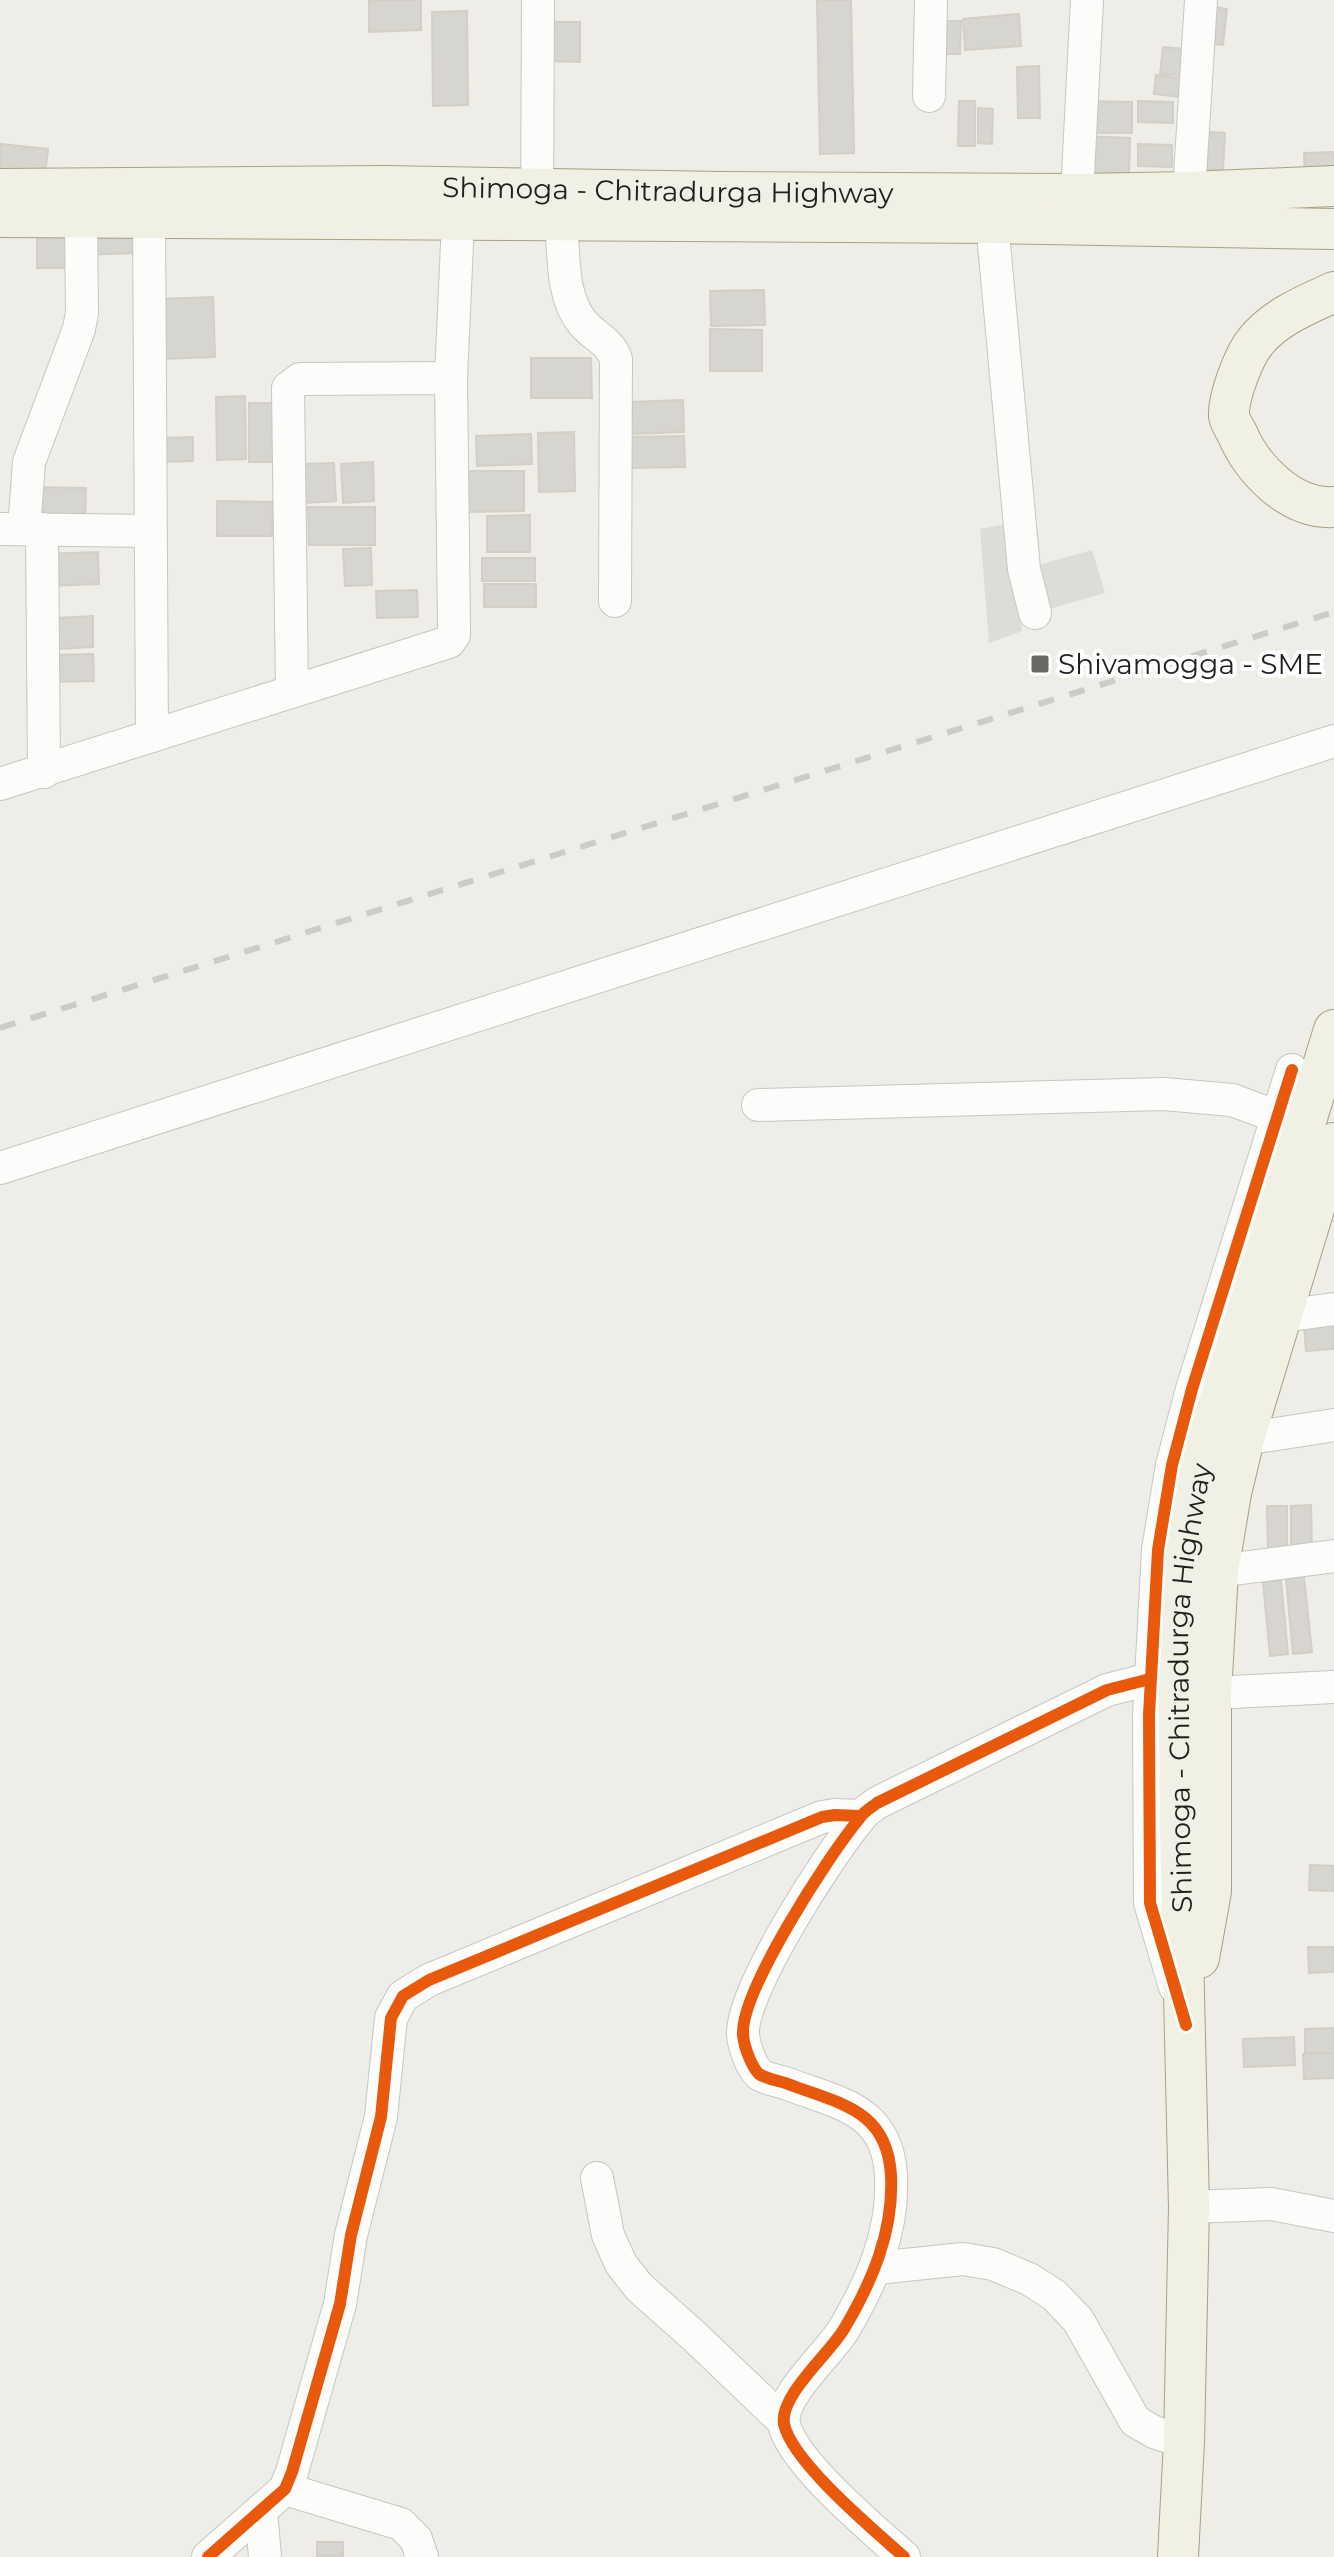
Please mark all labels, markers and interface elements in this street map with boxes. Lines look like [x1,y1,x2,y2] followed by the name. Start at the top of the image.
[442,170,895,210] street label: Shimoga - Chitradurga Highway
[1058,647,1323,681] place label: Shivamogga - SME
[1029,653,1051,675] marker: Shivamogga - SME
[1160,1460,1219,1913] street label: Shimoga - Chitradurga Highway

